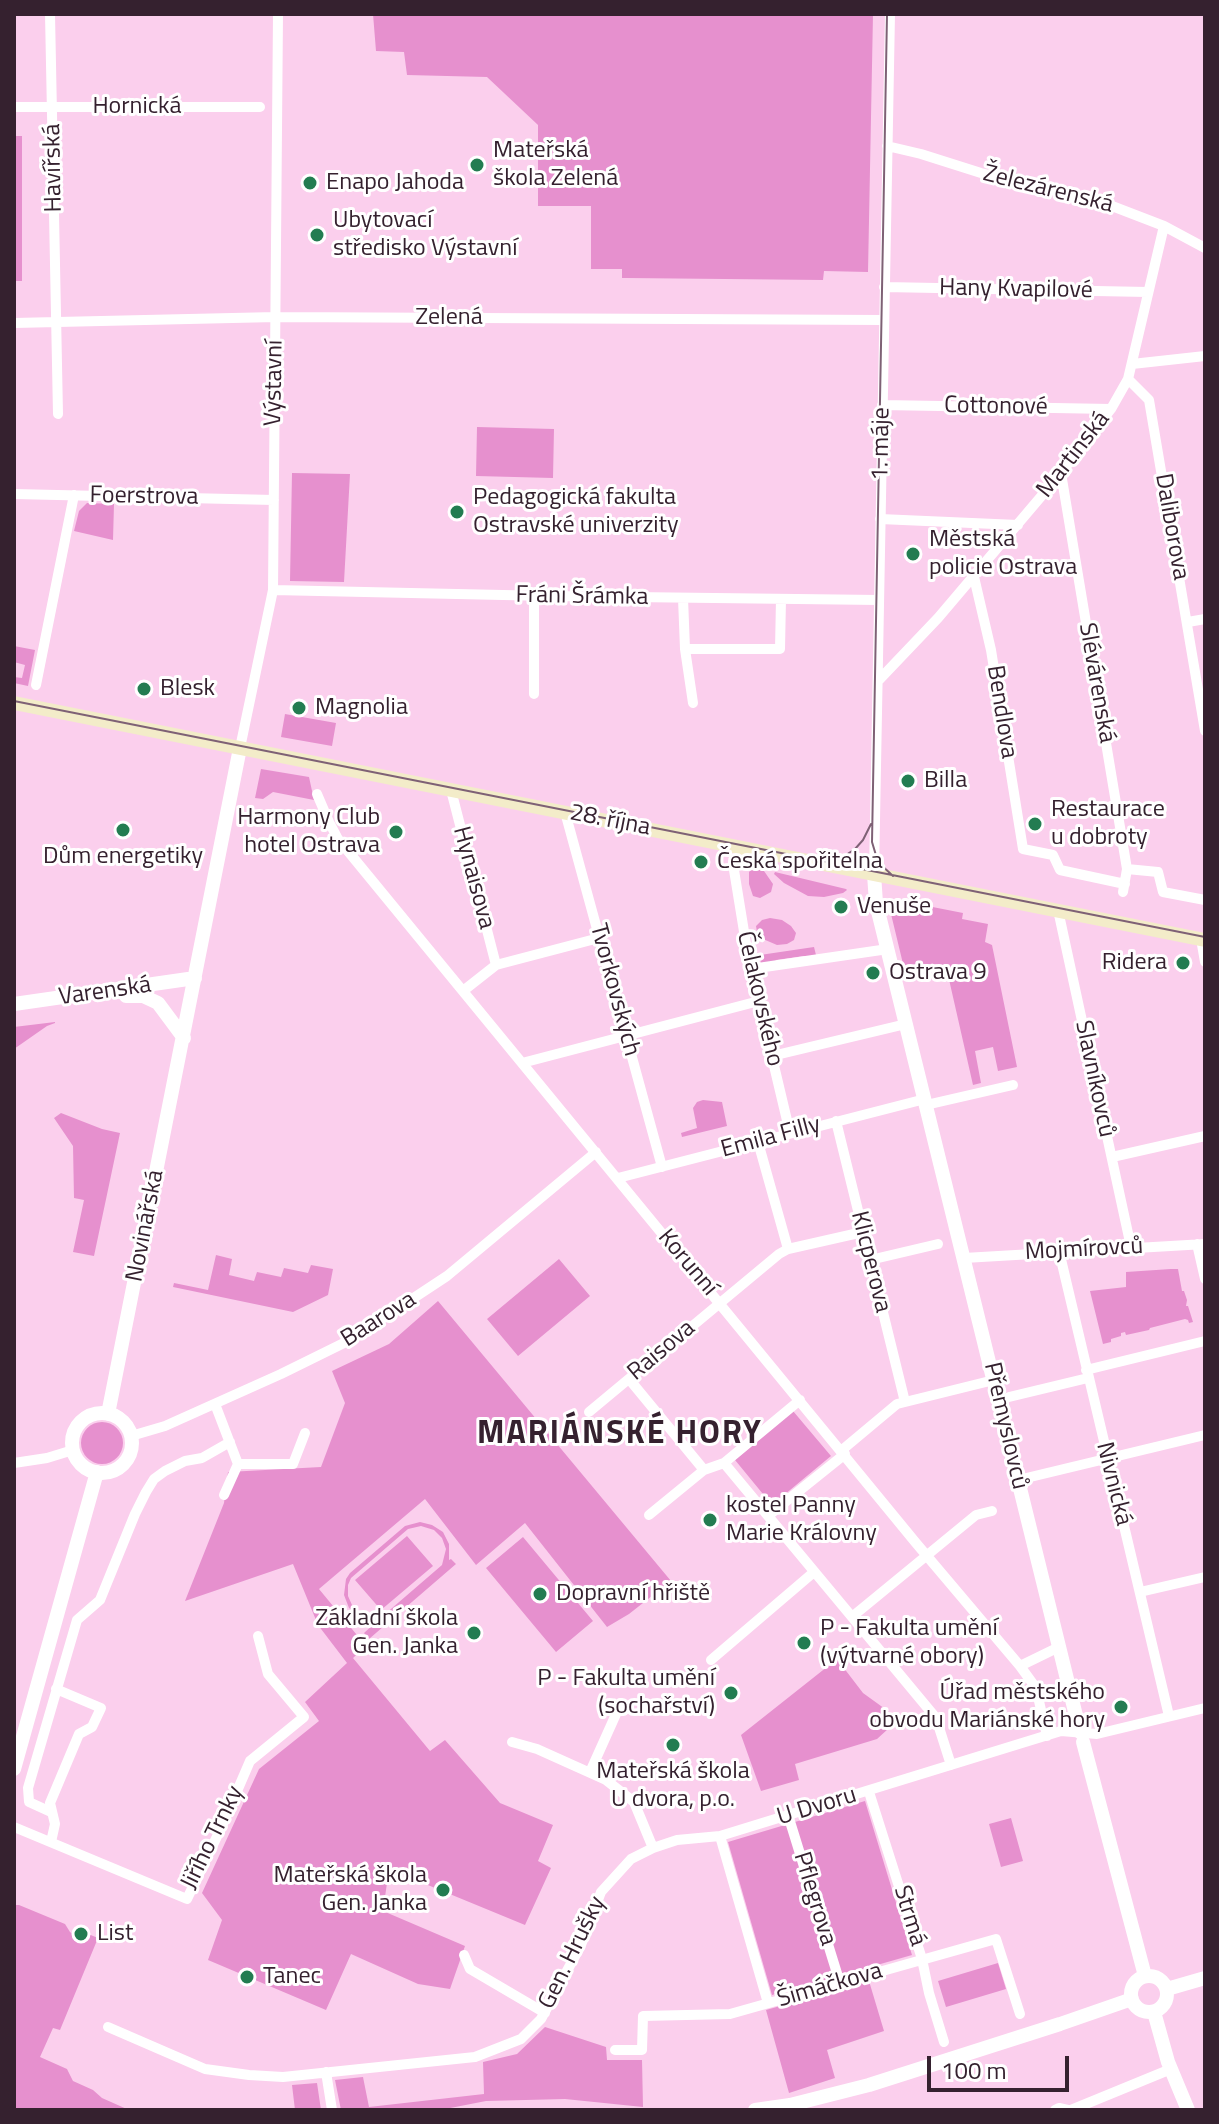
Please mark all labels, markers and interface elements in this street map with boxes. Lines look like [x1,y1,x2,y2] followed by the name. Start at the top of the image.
[92,93,182,121] street label: Hornická
[39,123,69,213] street label: Havířská
[493,137,618,193] place label: Mateřská škola Zelená
[468,156,486,174] marker: Mateřská škola Zelená
[980,160,1116,220] street label: Železárenská
[326,169,464,197] place label: Enapo Jahoda
[301,174,319,192] marker: Enapo Jahoda
[333,207,517,263] place label: Ubytovací středisko Výstavní
[308,226,326,244] marker: Ubytovací středisko Výstavní
[939,274,1093,306] street label: Hany Kvapilové
[415,304,483,332] street label: Zelená
[260,340,290,426] street label: Výstavní
[944,392,1048,422] street label: Cottonové
[1031,406,1117,504] street label: Martinská
[867,407,897,481] street label: 1. máje
[1147,472,1195,582] street label: Daliborova
[89,482,199,512] street label: Foerstrova
[473,484,679,540] place label: Pedagogická fakulta Ostravské univerzity
[448,503,466,521] marker: Pedagogická fakulta Ostravské univerzity
[929,526,1077,582] place label: Městská policie Ostrava
[904,545,922,563] marker: Městská policie Ostrava
[515,581,649,613] street label: Fráni Šrámka
[1071,621,1121,745] street label: Slévárenská
[979,663,1023,761] street label: Bendlova
[160,675,215,703] place label: Blesk
[135,680,153,698] marker: Blesk
[315,694,408,722] place label: Magnolia
[290,699,308,717] marker: Magnolia
[924,767,967,795] place label: Billa
[899,772,917,790] marker: Billa
[1051,796,1165,852] place label: Restaurace u dobroty
[567,799,653,843] street label: 28. října
[237,804,380,860] place label: Harmony Club hotel Ostrava
[1026,815,1044,833] marker: Restaurace u dobroty
[114,821,132,839] marker: Dům energetiky
[387,823,405,841] marker: Harmony Club hotel Ostrava
[446,824,500,932] street label: Hynaisova
[43,843,203,871] place label: Dům energetiky
[717,848,883,876] place label: Česká spořitelna
[692,853,710,871] marker: Česká spořitelna
[857,893,931,921] place label: Venuše
[832,898,850,916] marker: Venuše
[583,921,645,1059] street label: Tvorkovských
[729,929,789,1069] street label: Čelakovského
[1102,949,1167,977] place label: Ridera
[1174,954,1192,972] marker: Ridera
[889,959,987,987] place label: Ostrava 9
[864,964,882,982] marker: Ostrava 9
[57,971,153,1013] street label: Varenská
[1068,1018,1120,1140] street label: Slavníkovců
[718,1111,824,1165] street label: Emila Filly
[121,1168,171,1284] street label: Novinářská
[843,1208,897,1316] street label: Klicperova
[651,1224,723,1302] street label: Korunní
[1024,1233,1144,1267] street label: Mojmírovců
[336,1286,422,1354] street label: Baarova
[622,1315,702,1387] street label: Raisova
[976,1360,1034,1492] street label: Přemyslovců
[477,1416,763,1454] district label: MARIÁNSKÉ HORY
[1089,1439,1137,1529] street label: Nivnická
[726,1492,877,1548] place label: kostel Panny Marie Královny
[701,1511,719,1529] marker: kostel Panny Marie Královny
[556,1580,710,1608] place label: Dopravní hřiště
[531,1585,549,1603] marker: Dopravní hřiště
[315,1605,458,1661] place label: Základní škola Gen. Janka
[820,1615,998,1671] place label: P - Fakulta umění (výtvarné obory)
[465,1624,483,1642] marker: Základní škola Gen. Janka
[795,1634,813,1652] marker: P - Fakulta umění (výtvarné obory)
[537,1665,715,1721] place label: P - Fakulta umění (sochařství)
[869,1679,1105,1735] place label: Úřad městského obvodu Mariánské hory
[722,1684,740,1702] marker: P - Fakulta umění (sochařství)
[1112,1698,1130,1716] marker: Úřad městského obvodu Mariánské hory
[664,1736,682,1754] marker: Mateřská škola U dvora, p.o.
[596,1758,750,1814] place label: Mateřská škola U dvora, p.o.
[774,1781,860,1833] street label: U Dvoru
[176,1782,250,1894] street label: Jiřího Trnky
[786,1849,842,1949] street label: Pflegrova
[273,1862,427,1918] place label: Mateřská škola Gen. Janka
[434,1881,452,1899] marker: Mateřská škola Gen. Janka
[886,1882,932,1950] street label: Strmá
[533,1892,613,2014] street label: Gen. Hrušky
[97,1920,133,1948] place label: List
[72,1925,90,1943] marker: List
[774,1957,886,2015] street label: Šimáčkova
[263,1963,321,1991] place label: Tanec
[238,1968,256,1986] marker: Tanec
[931,2040,1073,2090] scale bar
[941,2052,1007,2088] text: 100 m

